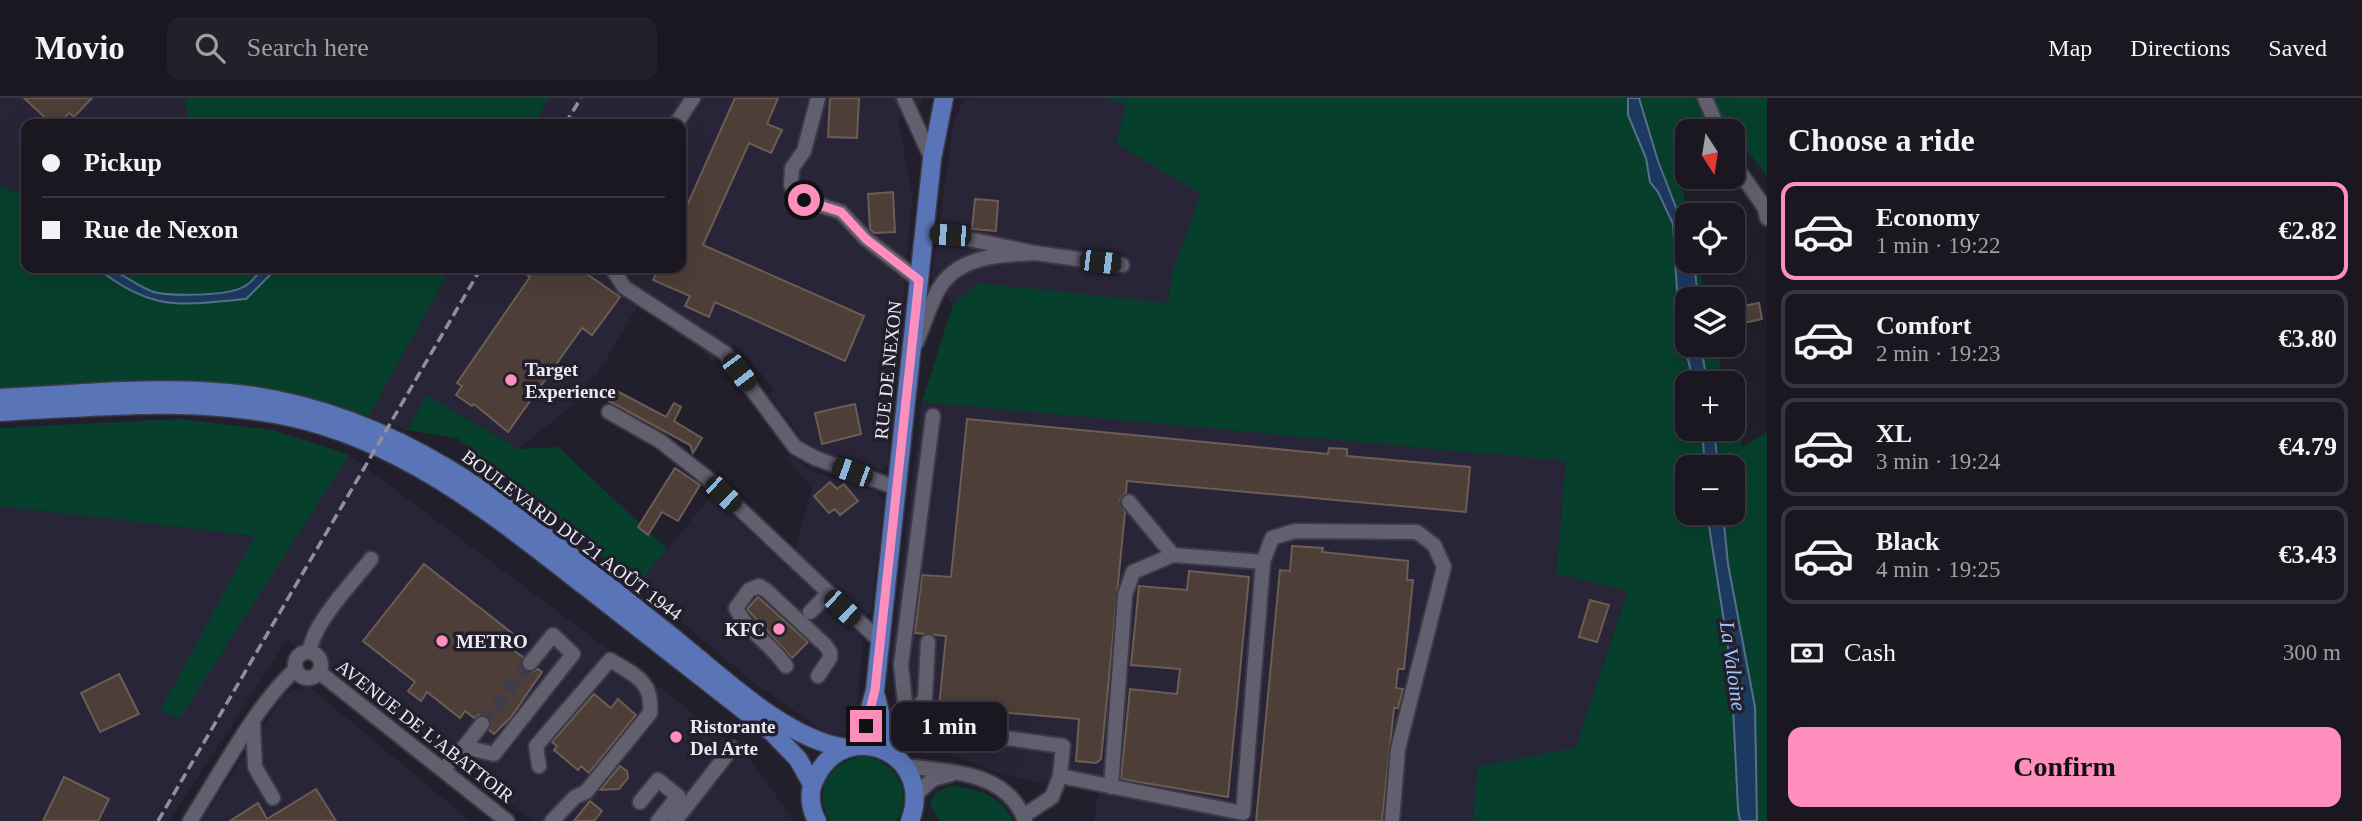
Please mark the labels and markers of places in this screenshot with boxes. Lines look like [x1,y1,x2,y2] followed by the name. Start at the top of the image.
[525,359,616,402] place label: Target Experience
[503,372,519,388] marker: Target Experience
[725,619,765,640] place label: KFC
[771,621,787,637] marker: KFC
[456,631,528,652] place label: METRO
[434,633,450,649] marker: METRO
[690,716,775,759] place label: Ristorante Del Arte
[668,729,684,745] marker: Ristorante Del Arte

